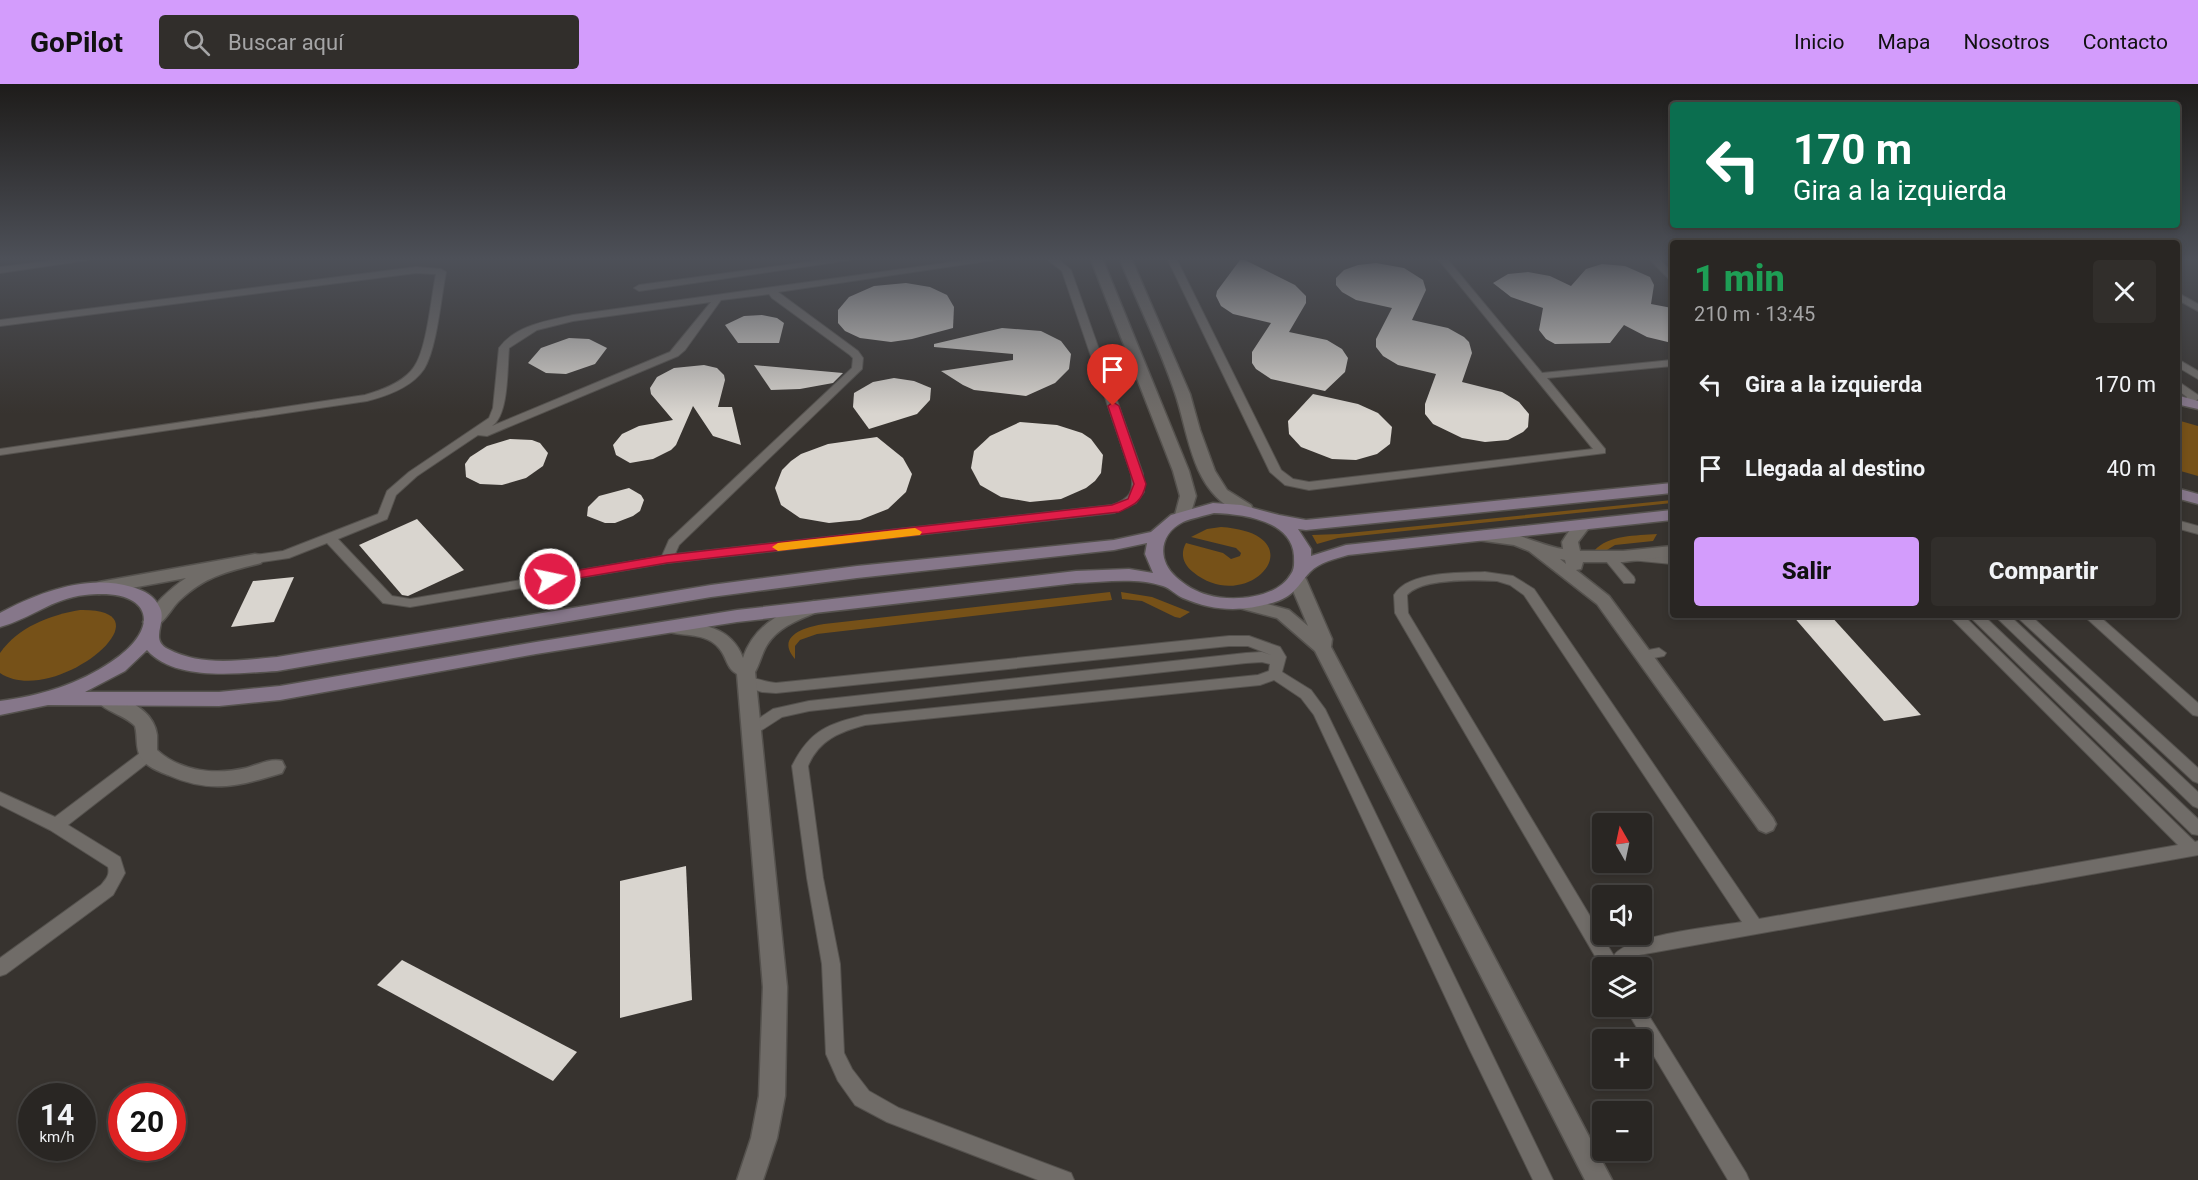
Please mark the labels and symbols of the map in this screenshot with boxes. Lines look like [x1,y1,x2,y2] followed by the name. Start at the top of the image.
[1087,344,1138,406] pin
[518,547,582,611] position arrow
[1592,813,1652,873] north arrow
[108,1083,186,1161] speed limit sign: 20

